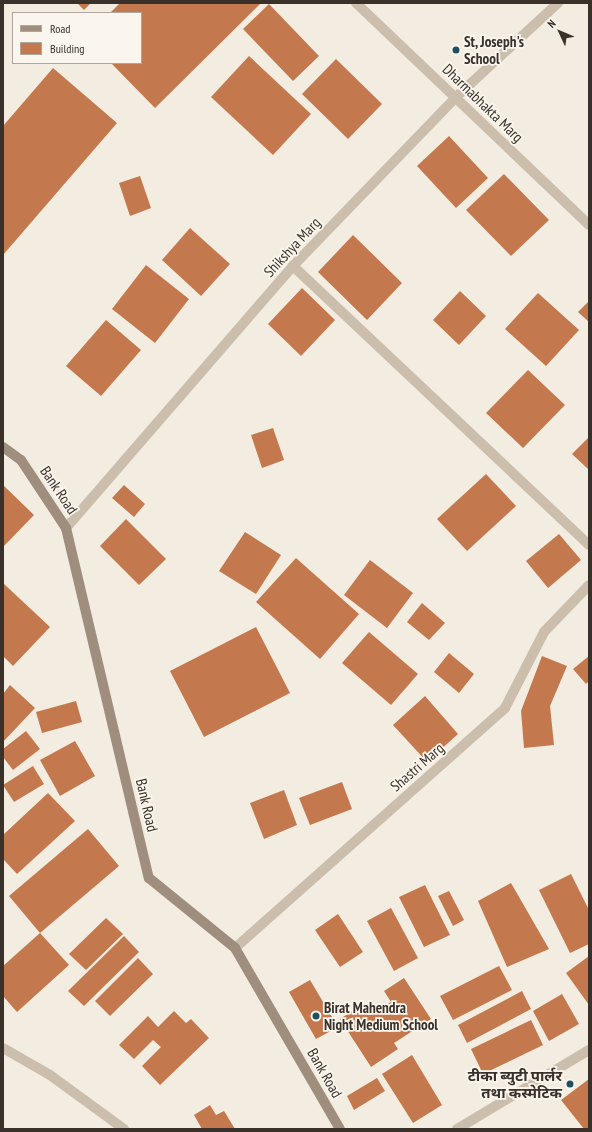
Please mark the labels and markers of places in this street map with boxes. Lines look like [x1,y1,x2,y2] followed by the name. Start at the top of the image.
[464,32,525,67] place label: St, Joseph's School
[451,45,461,55] marker: St, Joseph's School
[324,998,438,1033] place label: Birat Mahendra Night Medium School
[311,1011,321,1021] marker: Birat Mahendra Night Medium School
[468,1066,562,1101] place label: टीका ब्युटी पार्लर तथा कस्मेटिक
[565,1079,575,1089] marker: टीका ब्युटी पार्लर तथा कस्मेटिक

